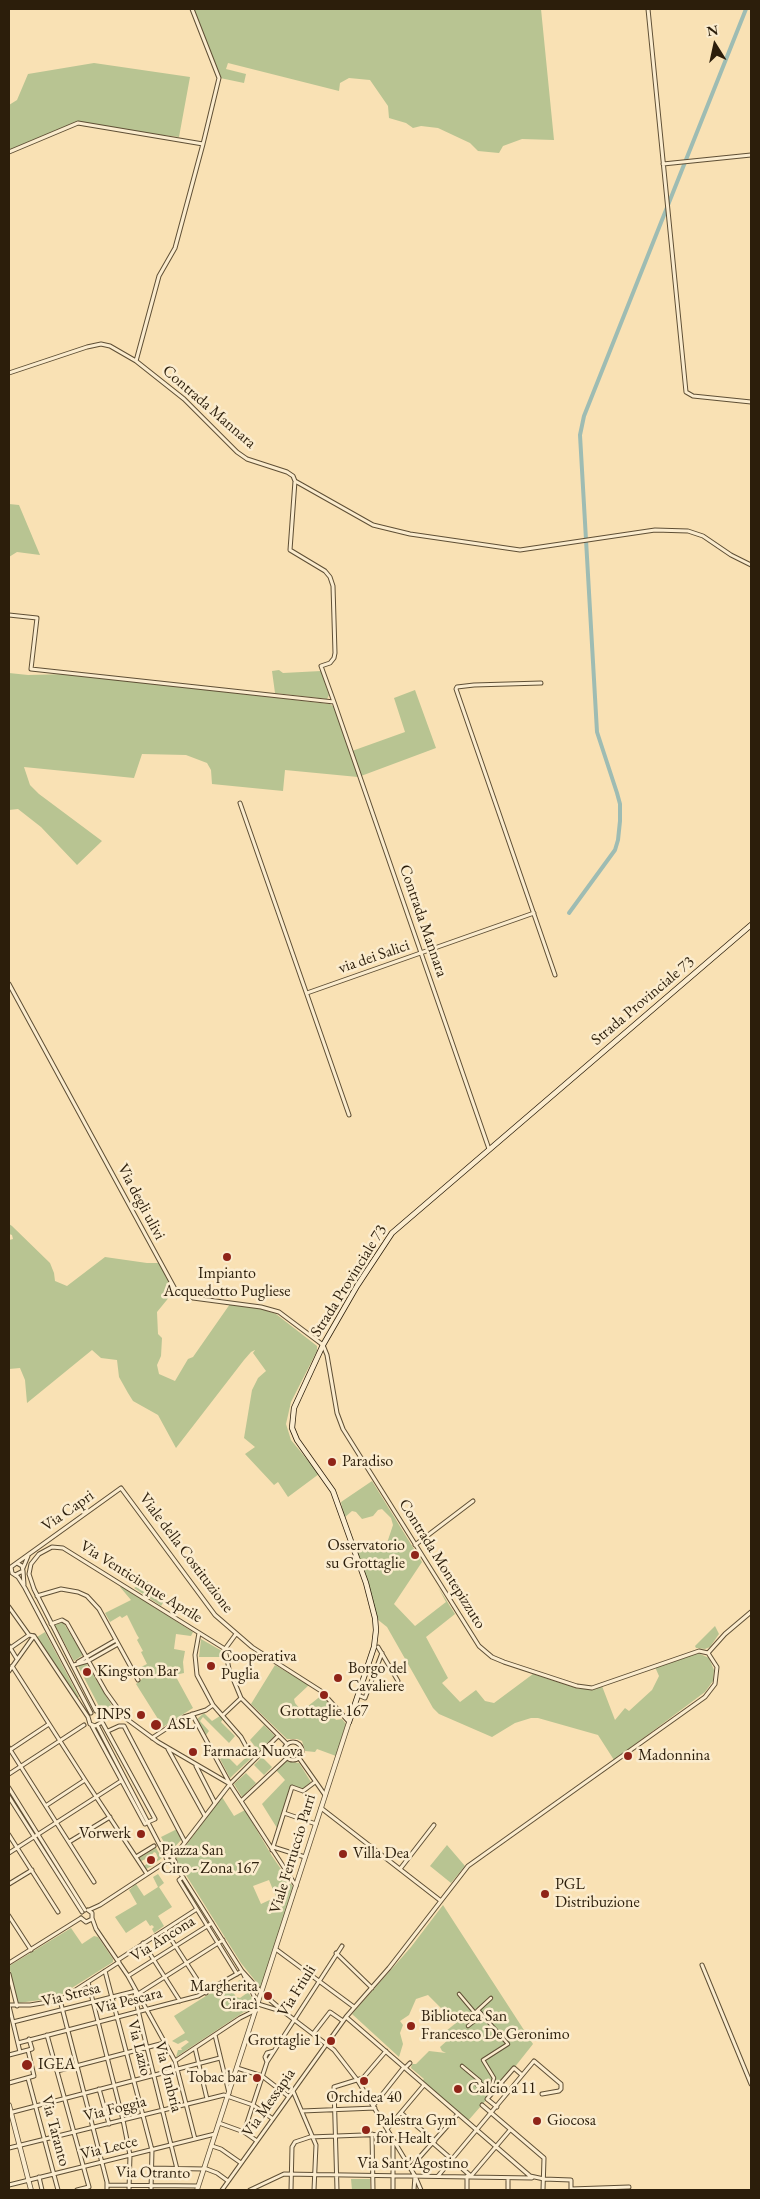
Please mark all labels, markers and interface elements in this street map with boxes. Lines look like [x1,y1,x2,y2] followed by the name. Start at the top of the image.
[690,20,740,70] north arrow
[705,20,720,40] text: N
[158,361,260,453] street label: Contrada Mannara
[395,862,451,980] street label: Contrada Mannara
[336,936,412,978] street label: via dei Salici
[588,952,698,1050] street label: Strada Provinciale 73
[113,1161,169,1243] street label: Via degli ulivi
[307,1221,391,1341] street label: Strada Provinciale 73
[221,1251,233,1263] marker: Impianto Acquedotto Pugliese
[164,1264,290,1302] place label: Impianto Acquedotto Pugliese
[342,1452,393,1472] place label: Paradiso
[326,1456,338,1468] marker: Paradiso
[38,1486,98,1536] street label: Via Capri
[135,1489,237,1617] street label: Viale della Costituzione
[394,1495,490,1633] street label: Contrada Montepizzuto
[326,1536,405,1574] place label: Osservatorio su Grottaglie
[76,1537,206,1627] street label: Via Venticinque Aprile
[409,1549,421,1561] marker: Osservatorio su Grottaglie
[221,1647,297,1685] place label: Cooperativa Puglia
[348,1659,407,1697] place label: Borgo del Cavaliere
[205,1660,217,1672] marker: Cooperativa Puglia
[97,1662,178,1682] place label: Kingston Bar
[81,1666,93,1678] marker: Kingston Bar
[332,1672,344,1684] marker: Borgo del Cavaliere
[318,1689,330,1701] marker: Grottaglie 167
[280,1702,368,1722] place label: Grottaglie 167
[97,1705,131,1725] place label: INPS
[135,1709,147,1721] marker: INPS
[167,1715,195,1735] place label: ASL
[149,1718,163,1732] marker: ASL
[203,1742,303,1762] place label: Farmacia Nuova
[187,1746,199,1758] marker: Farmacia Nuova
[638,1746,710,1766] place label: Madonnina
[622,1750,634,1762] marker: Madonnina
[266,1792,320,1916] street label: Viale Ferruccio Parri
[79,1824,131,1844] place label: Vorwerk
[135,1828,147,1840] marker: Vorwerk
[161,1841,259,1879] place label: Piazza San Ciro - Zona 167
[353,1844,409,1864] place label: Villa Dea
[337,1848,349,1860] marker: Villa Dea
[145,1854,157,1866] marker: Piazza San Ciro - Zona 167
[555,1875,640,1913] place label: PGL Distribuzione
[539,1888,551,1900] marker: PGL Distribuzione
[127,1912,199,1966] street label: Via Ancona
[274,1961,320,2021] street label: Via Friuli
[190,1977,258,2015] place label: Margherita Ciracì
[40,1978,102,2012] street label: Via Stresa
[94,1983,164,2019] street label: Via Pescara
[262,1990,274,2002] marker: Margherita Ciracì
[421,2007,570,2045] place label: Biblioteca San Francesco De Geronimo
[123,2018,155,2078] street label: Via Lazio
[405,2020,417,2032] marker: Biblioteca San Francesco De Geronimo
[248,2031,321,2051] place label: Grottaglie 1
[325,2035,337,2047] marker: Grottaglie 1
[150,2040,186,2114] street label: Via Umbria
[38,2055,75,2075] place label: IGEA
[20,2058,34,2072] marker: IGEA
[238,2065,300,2141] street label: Via Messapia
[186,2068,247,2088] place label: Tobac bar
[251,2072,263,2084] marker: Tobac bar
[358,2075,370,2087] marker: Orchidea 40
[468,2079,536,2099] place label: Calcio a 11
[452,2083,464,2095] marker: Calcio a 11
[326,2088,402,2108] place label: Orchidea 40
[82,2092,148,2126] street label: Via Foggia
[36,2094,74,2168] street label: Via Taranto
[376,2111,457,2149] place label: Palestra Gym for Healt
[547,2111,596,2131] place label: Giocosa
[531,2115,543,2127] marker: Giocosa
[360,2124,372,2136] marker: Palestra Gym for Healt
[79,2132,139,2164] street label: Via Lecce
[358,2154,468,2174] street label: Via Sant'Agostino
[116,2163,190,2183] street label: Via Otranto

